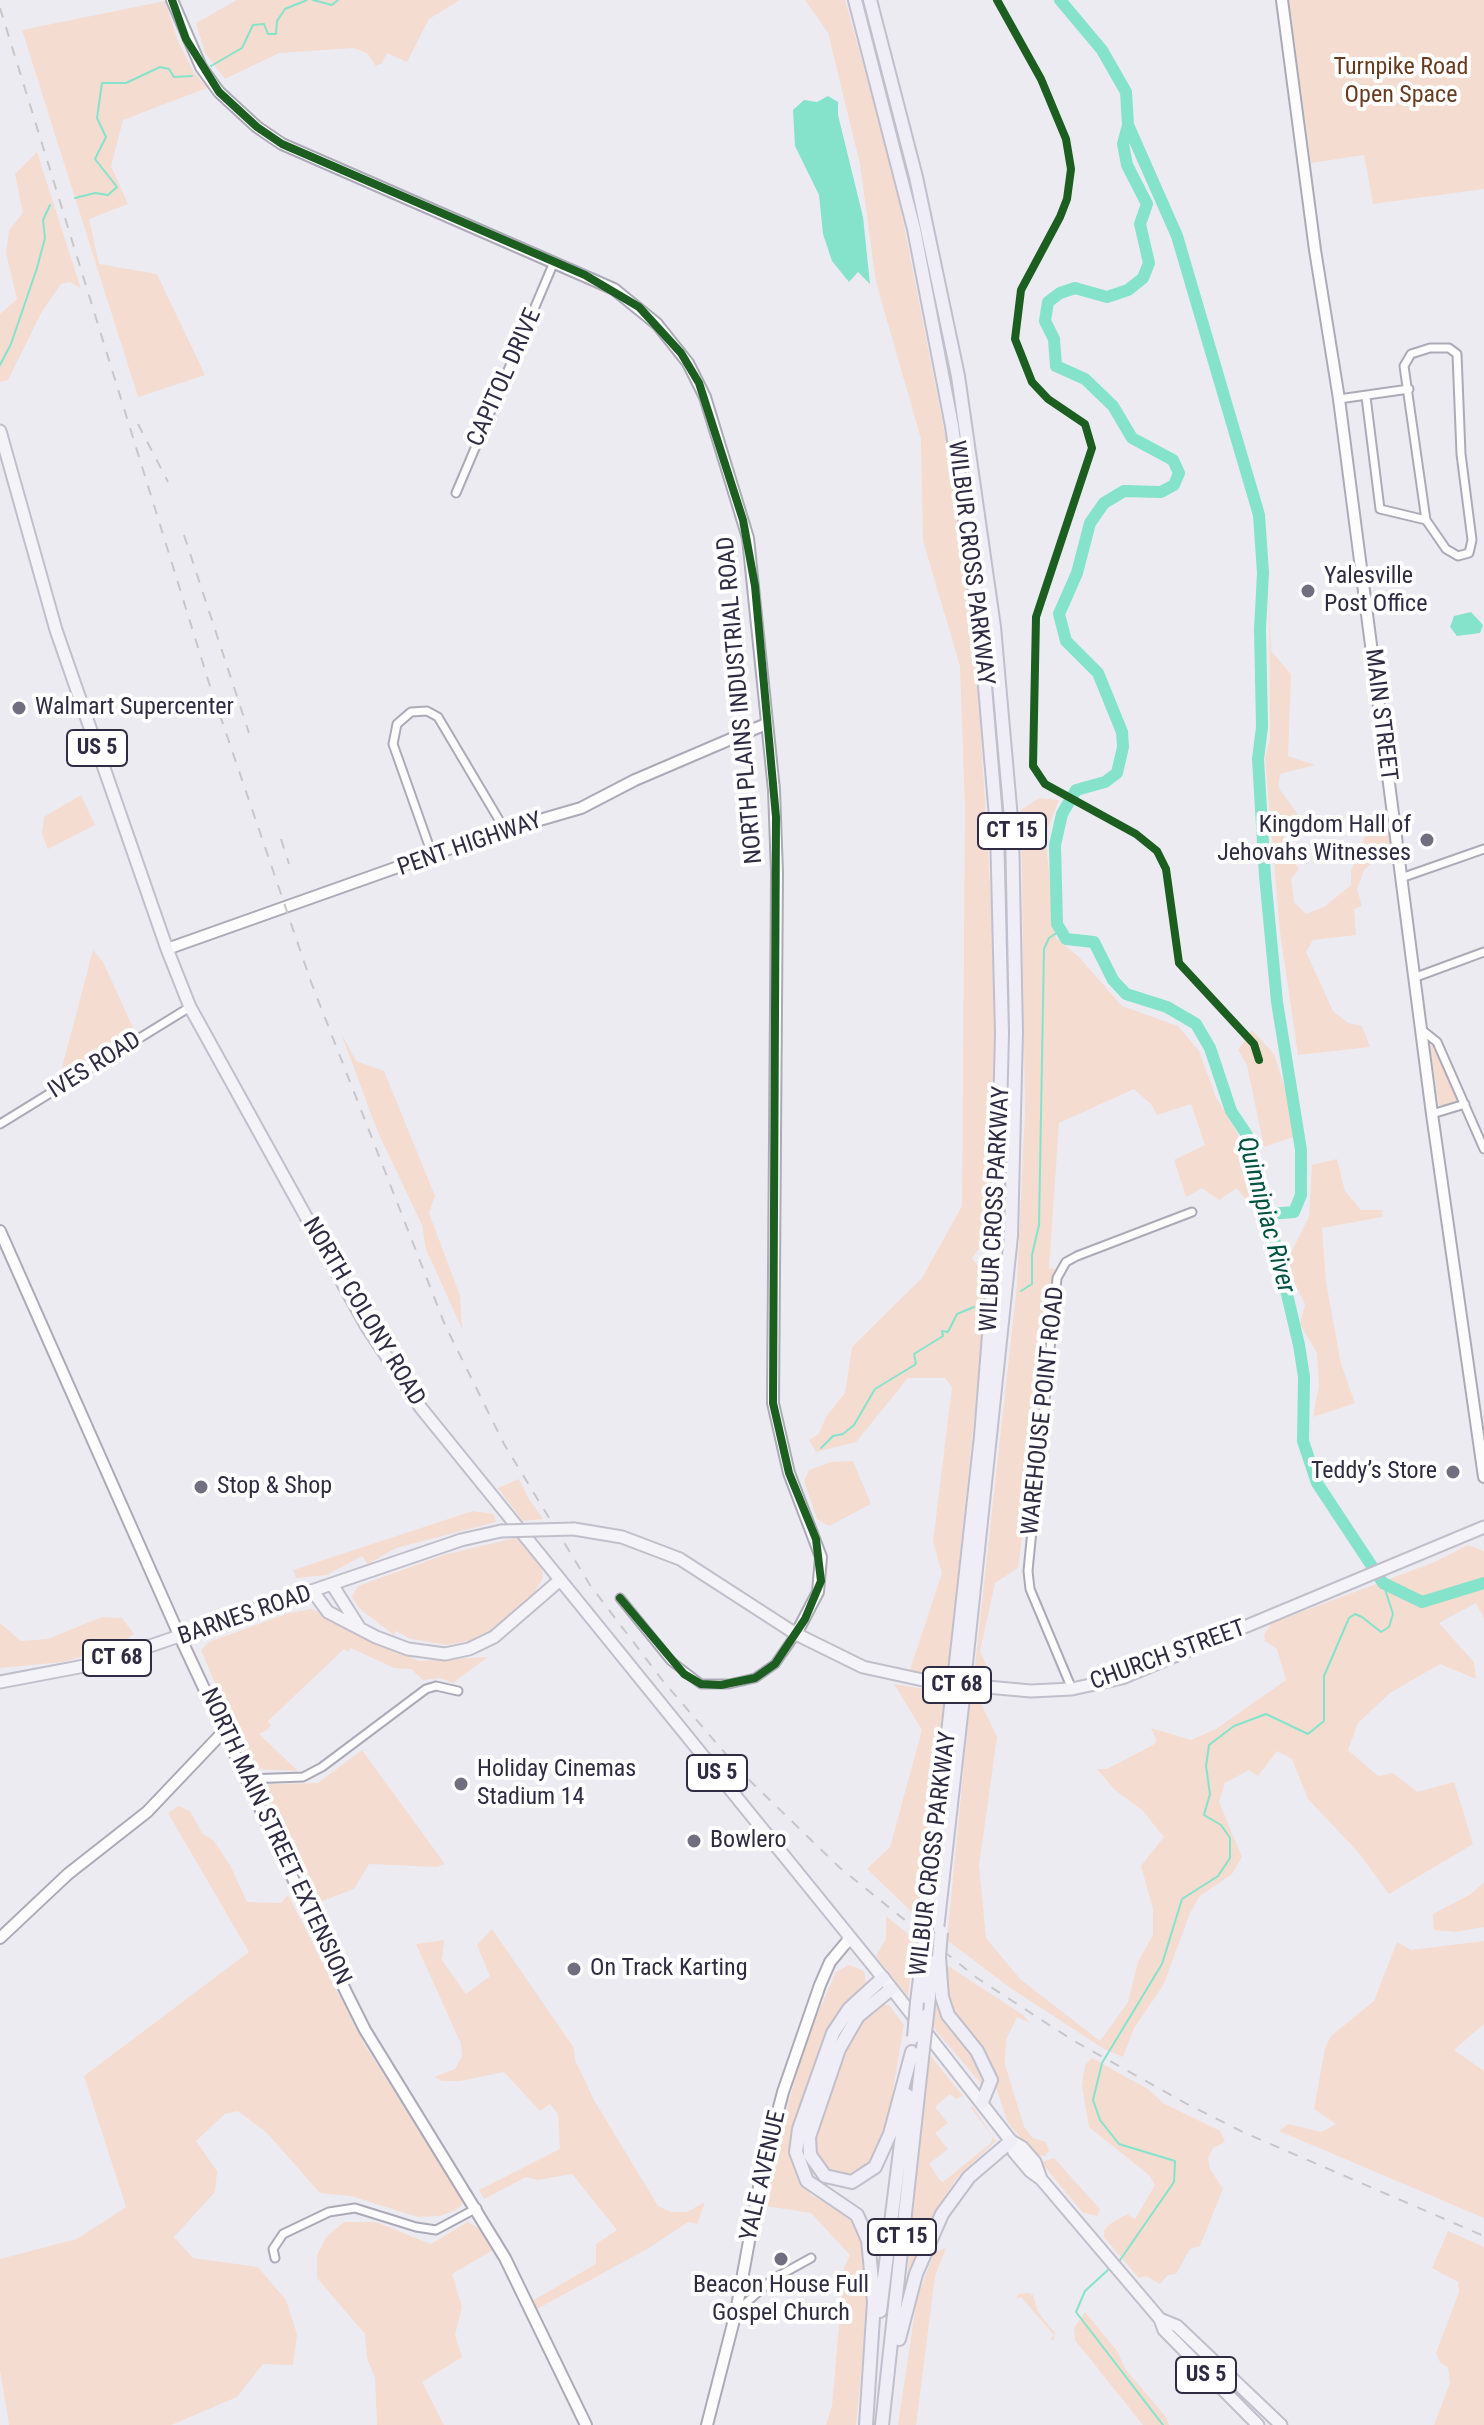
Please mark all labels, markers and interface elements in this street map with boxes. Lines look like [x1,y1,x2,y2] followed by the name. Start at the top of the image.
[1334,54,1468,110] park label: Turnpike Road Open Space
[462,305,548,451] street label: CAPITOL DRIVE
[941,439,999,687] street label: WILBUR CROSS PARKWAY
[712,535,770,865] street label: NORTH PLAINS INDUSTRIAL ROAD
[1324,563,1427,619] place label: Yalesville Post Office
[1299,582,1317,600] marker: Yalesville Post Office
[1358,647,1402,783] street label: MAIN STREET
[35,694,234,722] place label: Walmart Supercenter
[10,699,28,717] marker: Walmart Supercenter
[67,730,127,766] road number: US 5
[394,807,546,883] street label: PENT HIGHWAY
[1217,812,1411,868] place label: Kingdom Hall of Jehovahs Witnesses
[978,813,1046,849] road number: CT 15
[1418,831,1436,849] marker: Kingdom Hall of Jehovahs Witnesses
[43,1026,147,1106] street label: IVES ROAD
[975,1085,1017,1333] street label: WILBUR CROSS PARKWAY
[1229,1133,1301,1297] water label: Quinnipiac River
[295,1213,431,1411] street label: NORTH COLONY ROAD
[1017,1285,1071,1537] street label: WAREHOUSE POINT ROAD
[1311,1458,1437,1486] place label: Teddy’s Store
[1444,1463,1462,1481] marker: Teddy’s Store
[217,1473,332,1501] place label: Stop & Shop
[192,1478,210,1496] marker: Stop & Shop
[175,1580,315,1652] street label: BARNES ROAD
[1087,1615,1249,1697] street label: CHURCH STREET
[83,1640,151,1676] road number: CT 68
[923,1667,991,1703] road number: CT 68
[193,1684,357,1990] street label: NORTH MAIN STREET EXTENSION
[905,1730,963,1978] street label: WILBUR CROSS PARKWAY
[687,1755,747,1791] road number: US 5
[477,1756,636,1812] place label: Holiday Cinemas Stadium 14
[452,1775,470,1793] marker: Holiday Cinemas Stadium 14
[710,1827,787,1855] place label: Bowlero
[685,1832,703,1850] marker: Bowlero
[590,1955,747,1983] place label: On Track Karting
[565,1960,583,1978] marker: On Track Karting
[735,2108,793,2244] street label: YALE AVENUE
[868,2219,936,2255] road number: CT 15
[772,2250,790,2268] marker: Beacon House Full Gospel Church
[693,2272,869,2328] place label: Beacon House Full Gospel Church
[1176,2357,1236,2393] road number: US 5

